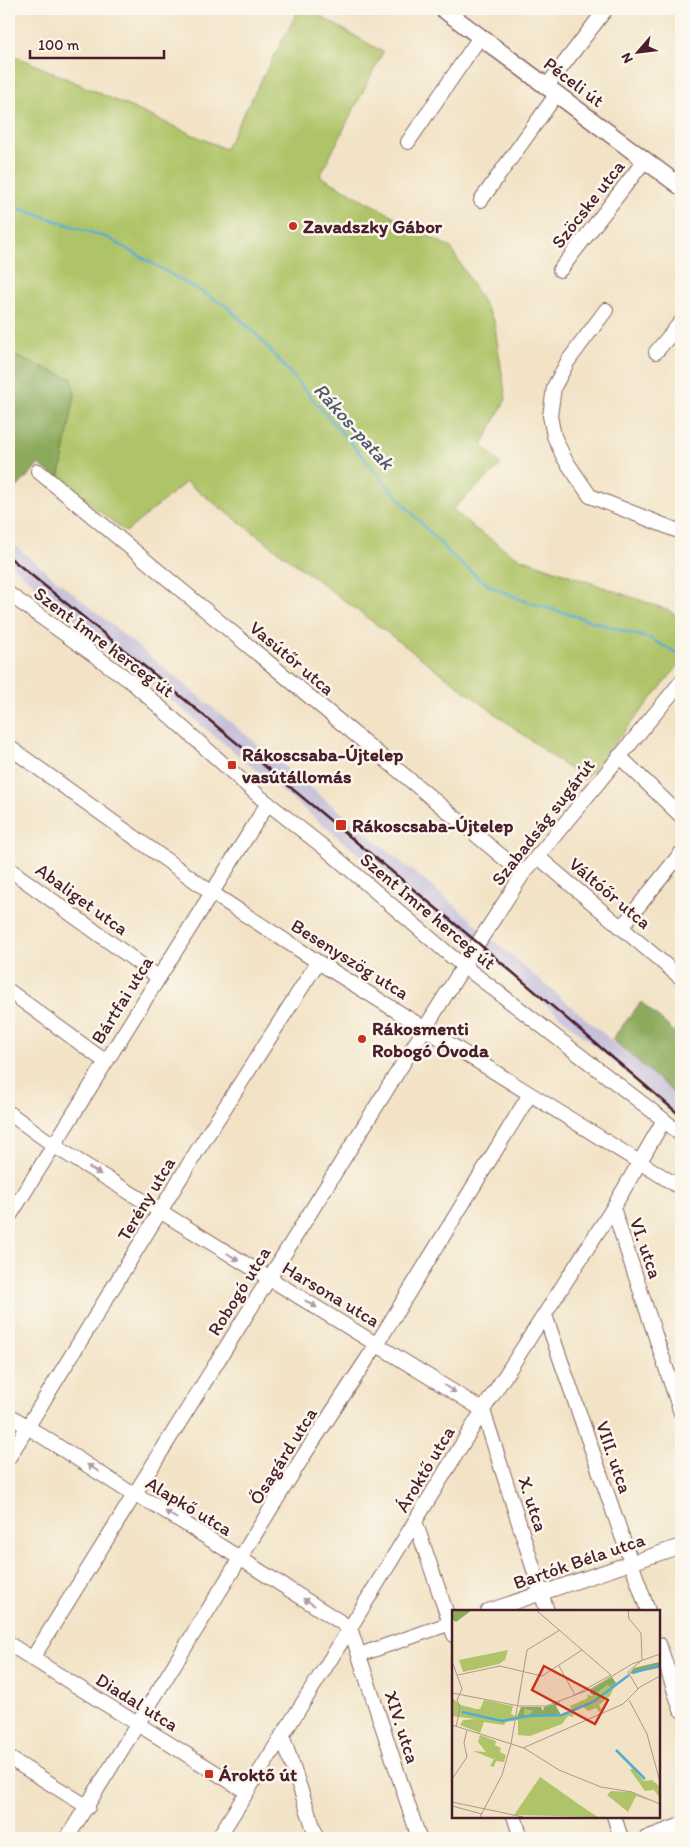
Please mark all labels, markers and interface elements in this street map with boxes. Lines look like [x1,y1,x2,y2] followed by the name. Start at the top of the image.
[30,28,164,60] scale bar
[612,28,662,78] north arrow
[38,36,80,54] text: 100 m
[617,50,637,66] text: N
[539,52,609,112] street label: Péceli út
[546,155,630,253] street label: Szöcske utca
[303,215,443,238] place label: Zavadszky Gábor
[287,220,299,232] marker: Zavadszky Gábor
[309,378,400,476] water label: Rákos-patak
[29,582,179,702] street label: Szent Imre herceg út
[245,616,339,700] street label: Vasútőr utca
[242,743,403,788] place label: Rákoscsaba-Újtelep vasútállomás
[486,754,600,890] street label: Szabadság sugárút
[226,759,238,771] marker: Rákoscsaba-Újtelep vasútállomás
[352,814,513,837] place label: Rákoscsaba-Újtelep
[334,818,348,832] marker: Rákoscsaba-Újtelep
[356,848,500,974] street label: Szent Imre herceg út
[564,852,656,934] street label: Váltóőr utca
[31,858,133,940] street label: Abaliget utca
[287,914,413,1004] street label: Besenyszög utca
[86,952,158,1048] street label: Bártfai utca
[372,1017,490,1062] place label: Rákosmenti Robogó Óvoda
[356,1033,368,1045] marker: Rákosmenti Robogó Óvoda
[112,1153,180,1245] street label: Terény utca
[89,1166,102,1175] one-way arrow
[625,1215,667,1281] street label: VI. utca
[203,1242,276,1340] street label: Robogó utca
[226,1252,240,1261] one-way arrow
[278,1256,384,1332] street label: Harsona utca
[304,1300,317,1309] one-way arrow
[443,1384,456,1393] one-way arrow
[244,1403,322,1509] street label: Ősagárd utca
[591,1418,637,1496] street label: VIII. utca
[390,1422,460,1516] street label: Ároktő utca
[87,1463,100,1472] one-way arrow
[142,1471,237,1541] street label: Alapkő utca
[513,1473,553,1535] street label: X. utca
[164,1511,178,1520] one-way arrow
[510,1528,648,1594] street label: Bartók Béla utca
[302,1597,315,1607] one-way arrow
[452,1610,660,1817] inset map
[92,1668,182,1736] street label: Diadal utca
[379,1688,425,1766] street label: XIV. utca
[218,1763,297,1786] place label: Ároktő út
[203,1768,215,1780] marker: Ároktő út

